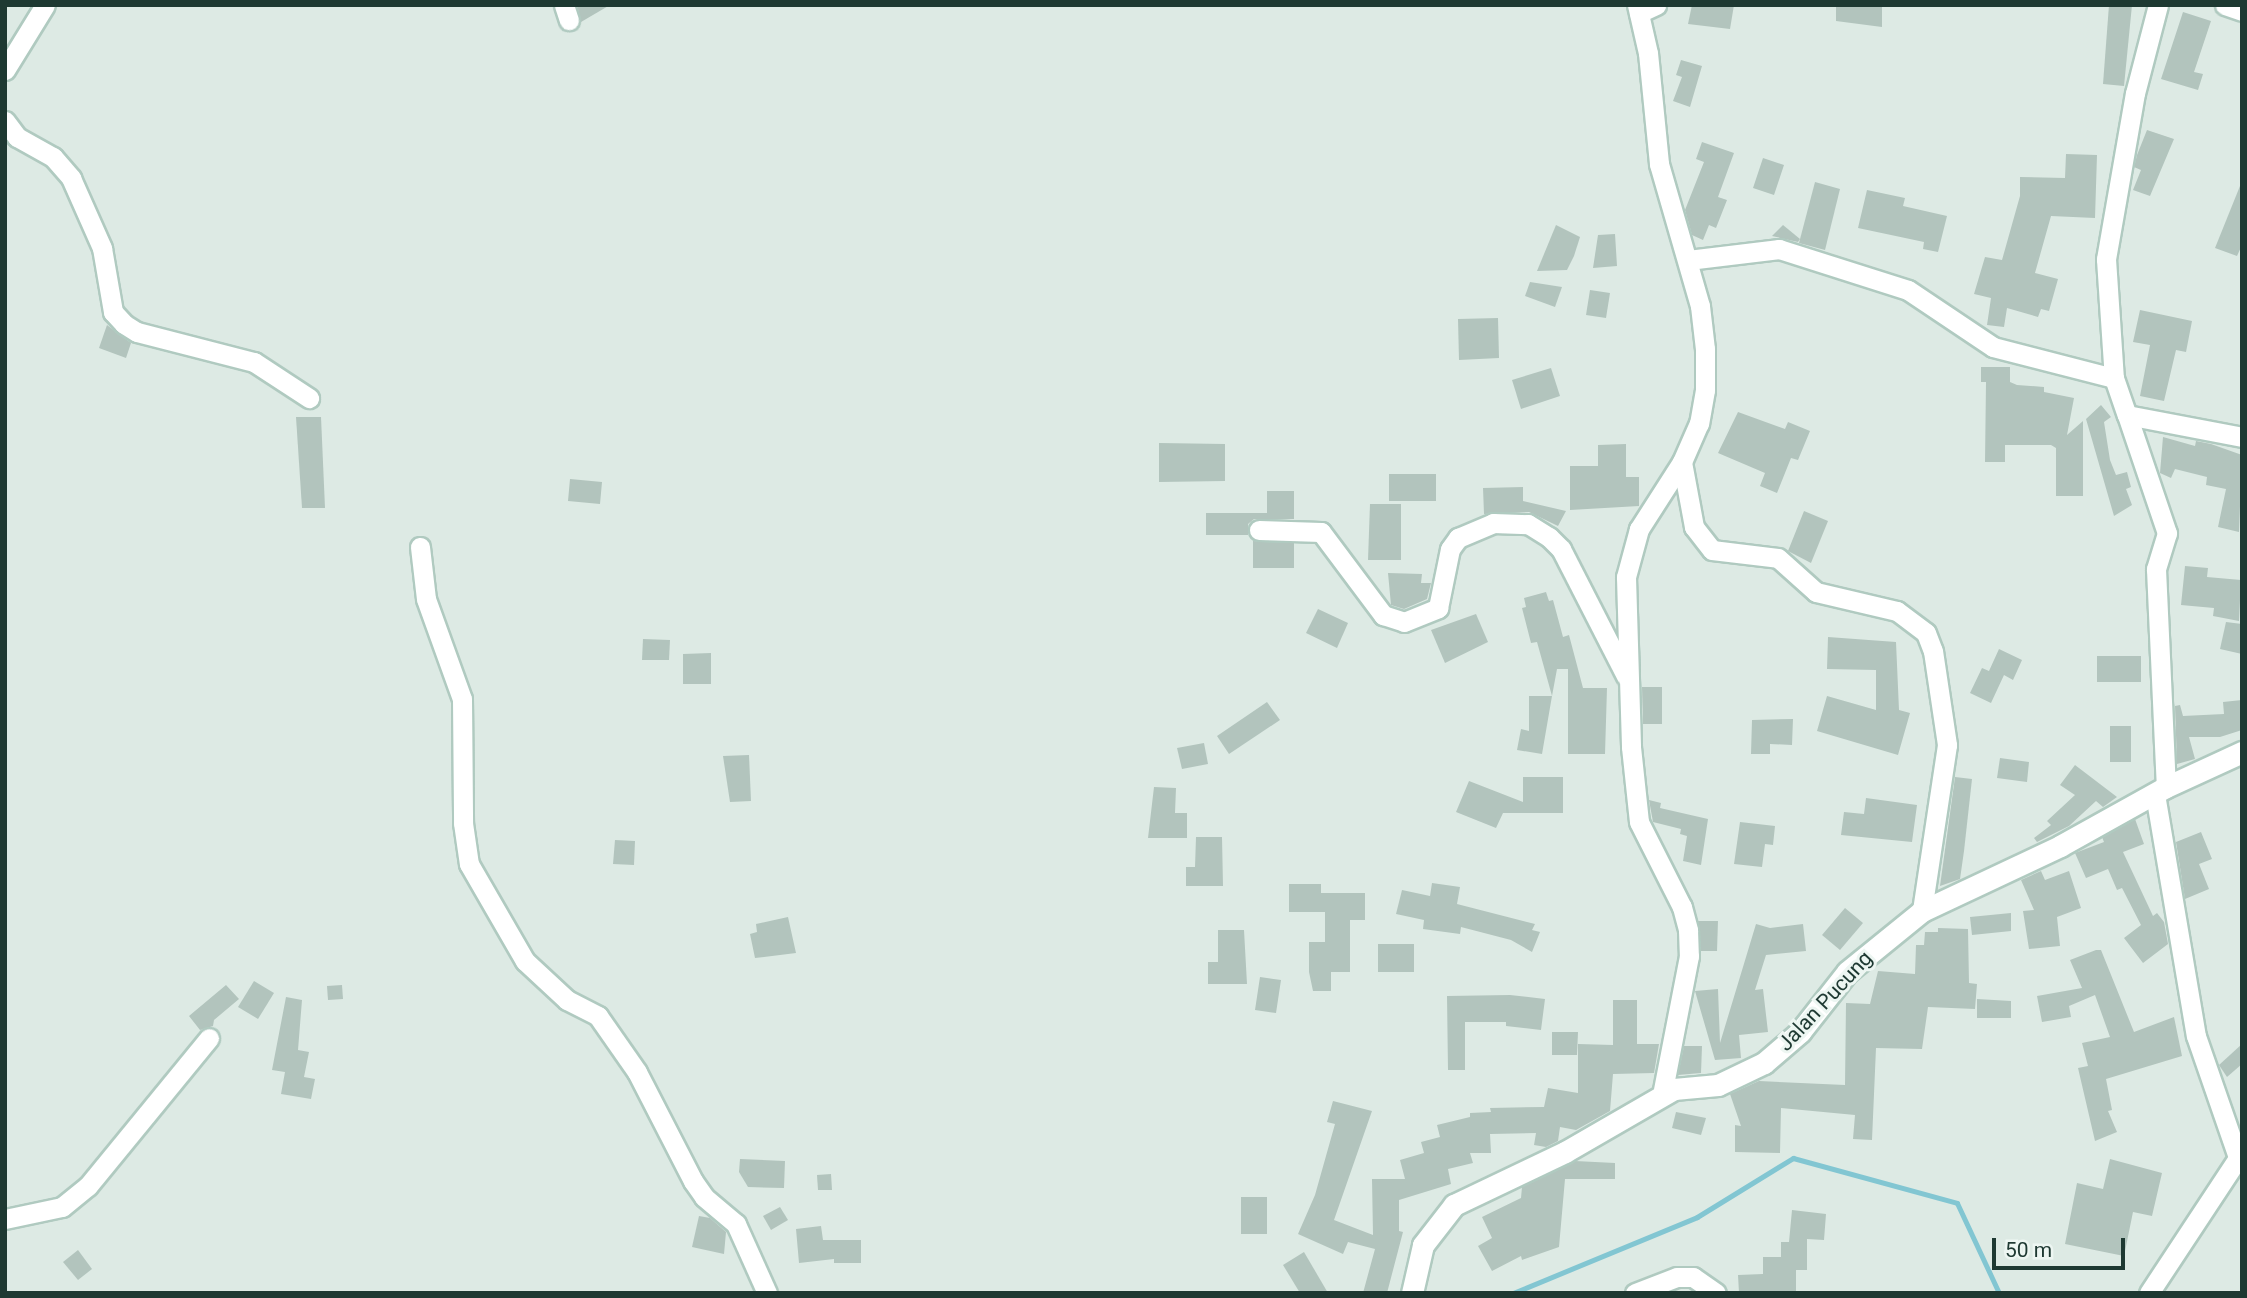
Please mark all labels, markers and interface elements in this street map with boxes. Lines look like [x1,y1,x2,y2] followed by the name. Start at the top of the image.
[1772,946,1878,1056] street label: Jalan Pucung
[1995,1224,2128,1268] scale bar
[2005,1238,2052,1262] text: 50 m

